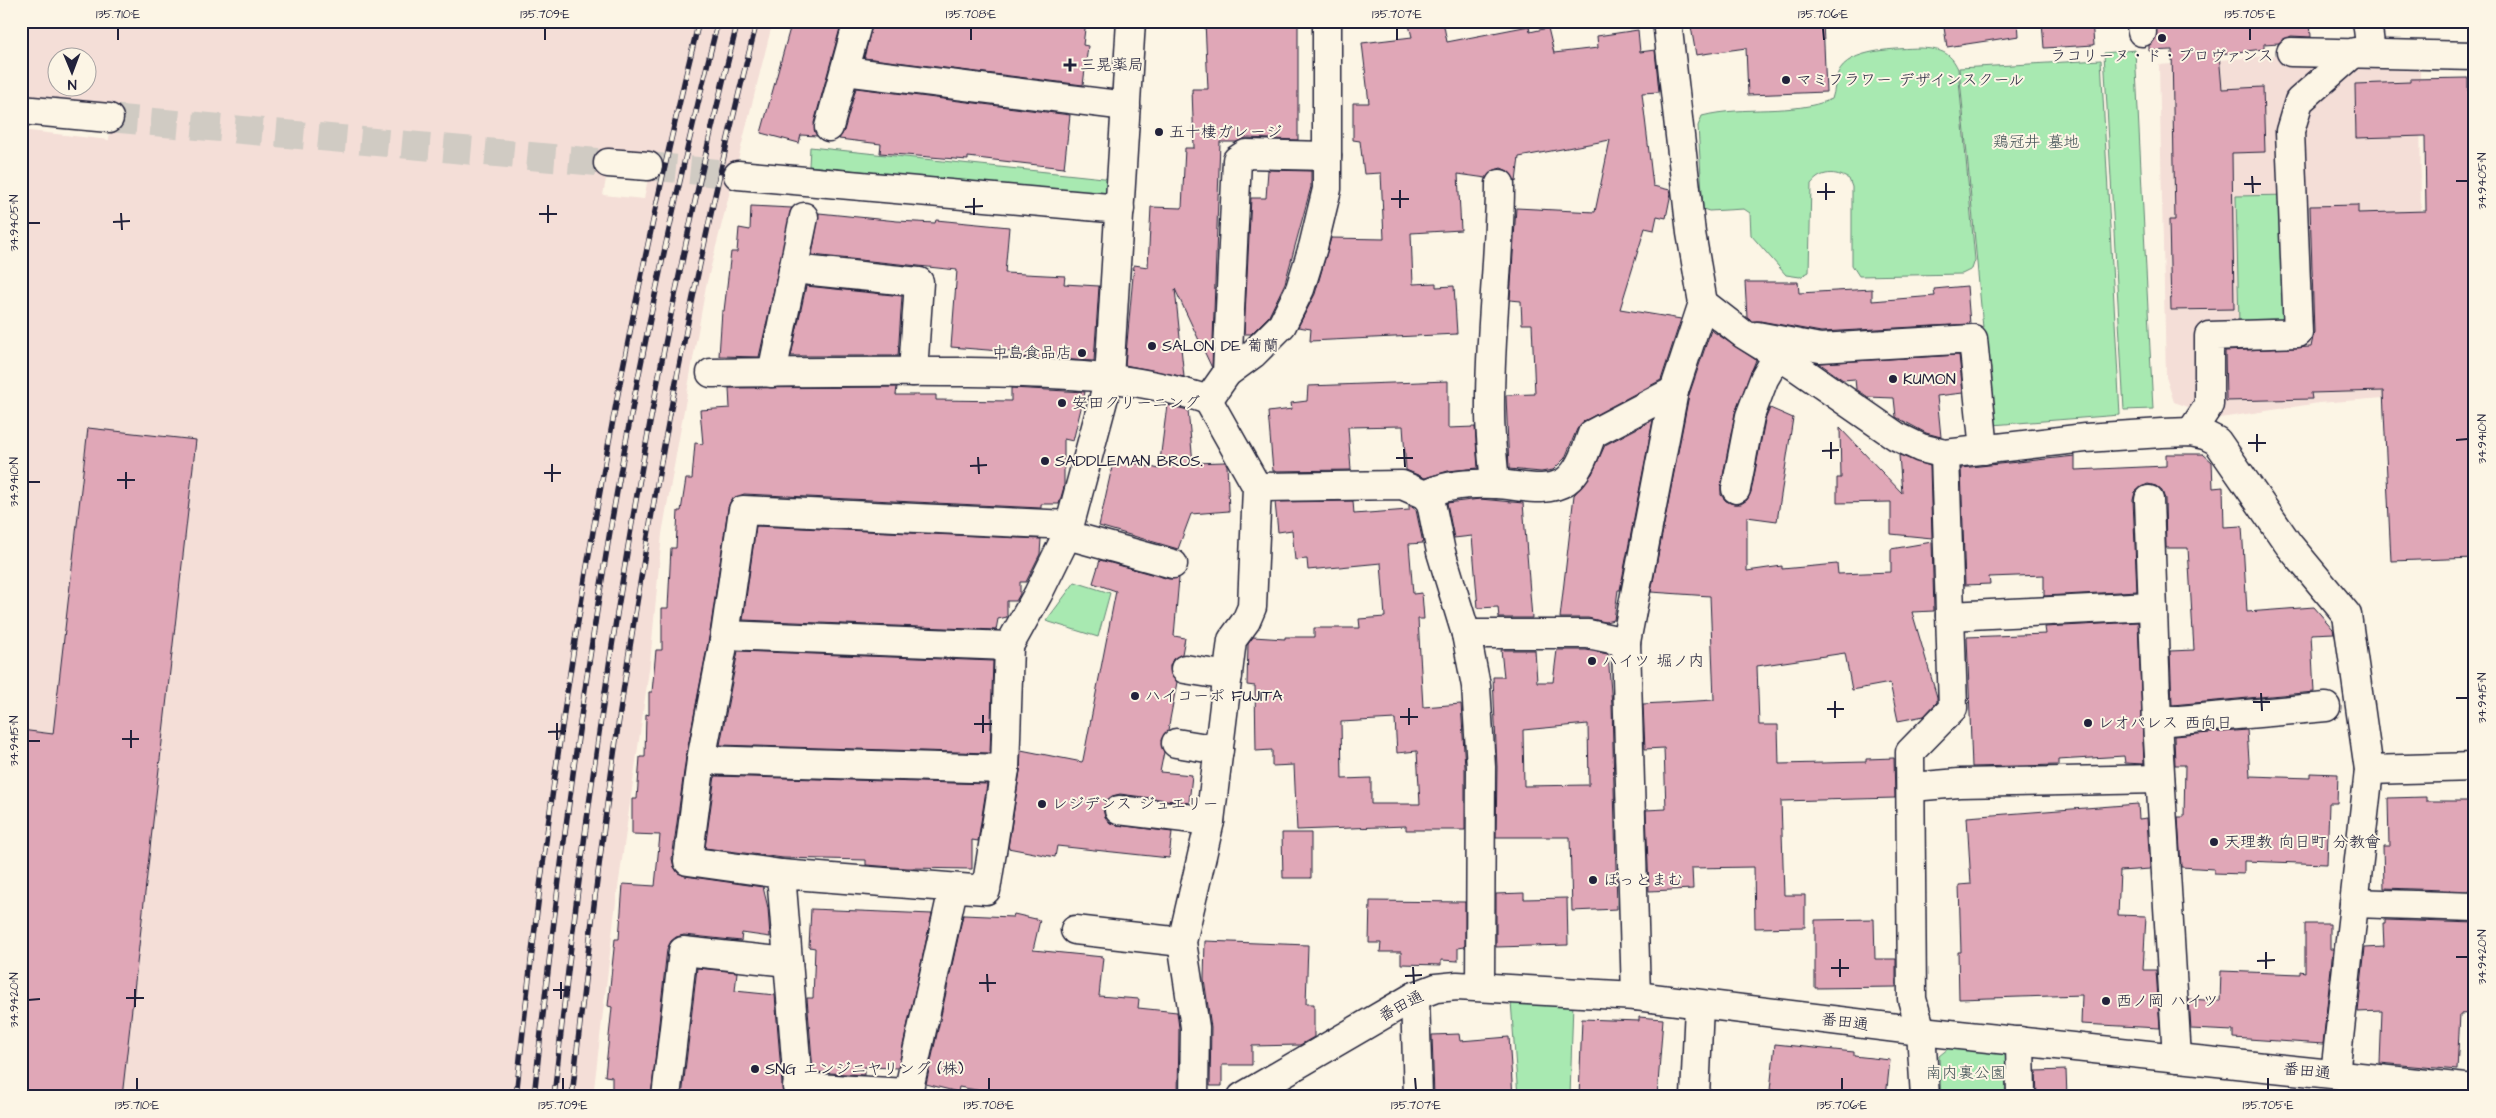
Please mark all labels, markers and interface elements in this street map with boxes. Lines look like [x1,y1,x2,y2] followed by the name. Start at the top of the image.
[96,6,140,23] text: 135.710°E
[520,6,570,23] text: 135.709°E
[946,6,996,23] text: 135.708°E
[1372,6,1422,23] text: 135.707°E
[1798,6,1848,23] text: 135.706°E
[2224,6,2276,23] text: 135.705°E
[2156,32,2168,44] marker: ラコリーヌ・ド・プロヴァンス
[2050,45,2274,67] place label: ラコリーヌ・ド・プロヴァンス
[48,48,98,98] north arrow
[1080,54,1144,76] place label: 三晃薬局
[1064,59,1076,71] marker: 三晃薬局
[1796,69,2025,91] place label: マミフラワー デザインスクール
[67,74,77,94] text: N
[1780,74,1792,86] marker: マミフラワー デザインスクール
[1169,121,1282,143] place label: 五十棲ガレージ
[1153,126,1165,138] marker: 五十棲ガレージ
[1993,131,2079,153] park label: 鶏冠井 墓地
[2474,152,2491,210] text: 34.9405°N
[6,194,23,252] text: 34.9405°N
[1162,335,1279,357] place label: SALON DE 葡蘭
[1146,340,1158,352] marker: SALON DE 葡蘭
[992,342,1072,364] place label: 中島食品店
[1076,347,1088,359] marker: 中島食品店
[1903,368,1956,390] place label: KUMON
[1887,373,1899,385] marker: KUMON
[1072,392,1200,414] place label: 安田クリーニング
[1056,397,1068,409] marker: 安田クリーニング
[2474,413,2491,464] text: 34.9410°N
[1055,450,1203,472] place label: SADDLEMAN BROS.
[1039,455,1051,467] marker: SADDLEMAN BROS.
[6,456,23,507] text: 34.9410°N
[1602,650,1704,672] place label: ハイツ 堀ノ内
[1586,655,1598,667] marker: ハイツ 堀ノ内
[2474,672,2491,724] text: 34.9415°N
[1145,685,1283,707] place label: ハイコーポ FUJITA
[1129,690,1141,702] marker: ハイコーポ FUJITA
[2098,712,2232,734] place label: レオパレス 西向日
[6,715,23,767] text: 34.9415°N
[2082,717,2094,729] marker: レオパレス 西向日
[1052,793,1218,815] place label: レジデンス ジュエリー
[1036,798,1048,810] marker: レジデンス ジュエリー
[2224,831,2381,853] place label: 天理教 向日町 分教會
[2208,836,2220,848] marker: 天理教 向日町 分教會
[1603,869,1683,891] place label: ぽっとまむ
[1587,874,1599,886] marker: ぽっとまむ
[2474,929,2491,985] text: 34.9420°N
[6,972,23,1028] text: 34.9420°N
[1375,985,1427,1027] street label: 番田通
[2116,990,2218,1012] place label: 西ノ岡 ハイツ
[2100,995,2112,1007] marker: 西ノ岡 ハイツ
[1820,1008,1870,1036] street label: 番田通
[765,1058,964,1080] place label: SNG エンジニヤリング (株)
[2282,1058,2332,1084] street label: 番田通
[1926,1062,2006,1084] park label: 南内裏公園
[749,1063,761,1075] marker: SNG エンジニヤリング (株)
[115,1097,159,1114] text: 135.710°E
[538,1097,588,1114] text: 135.709°E
[964,1097,1014,1114] text: 135.708°E
[1391,1097,1441,1114] text: 135.707°E
[1817,1097,1867,1114] text: 135.706°E
[2242,1097,2294,1114] text: 135.705°E

